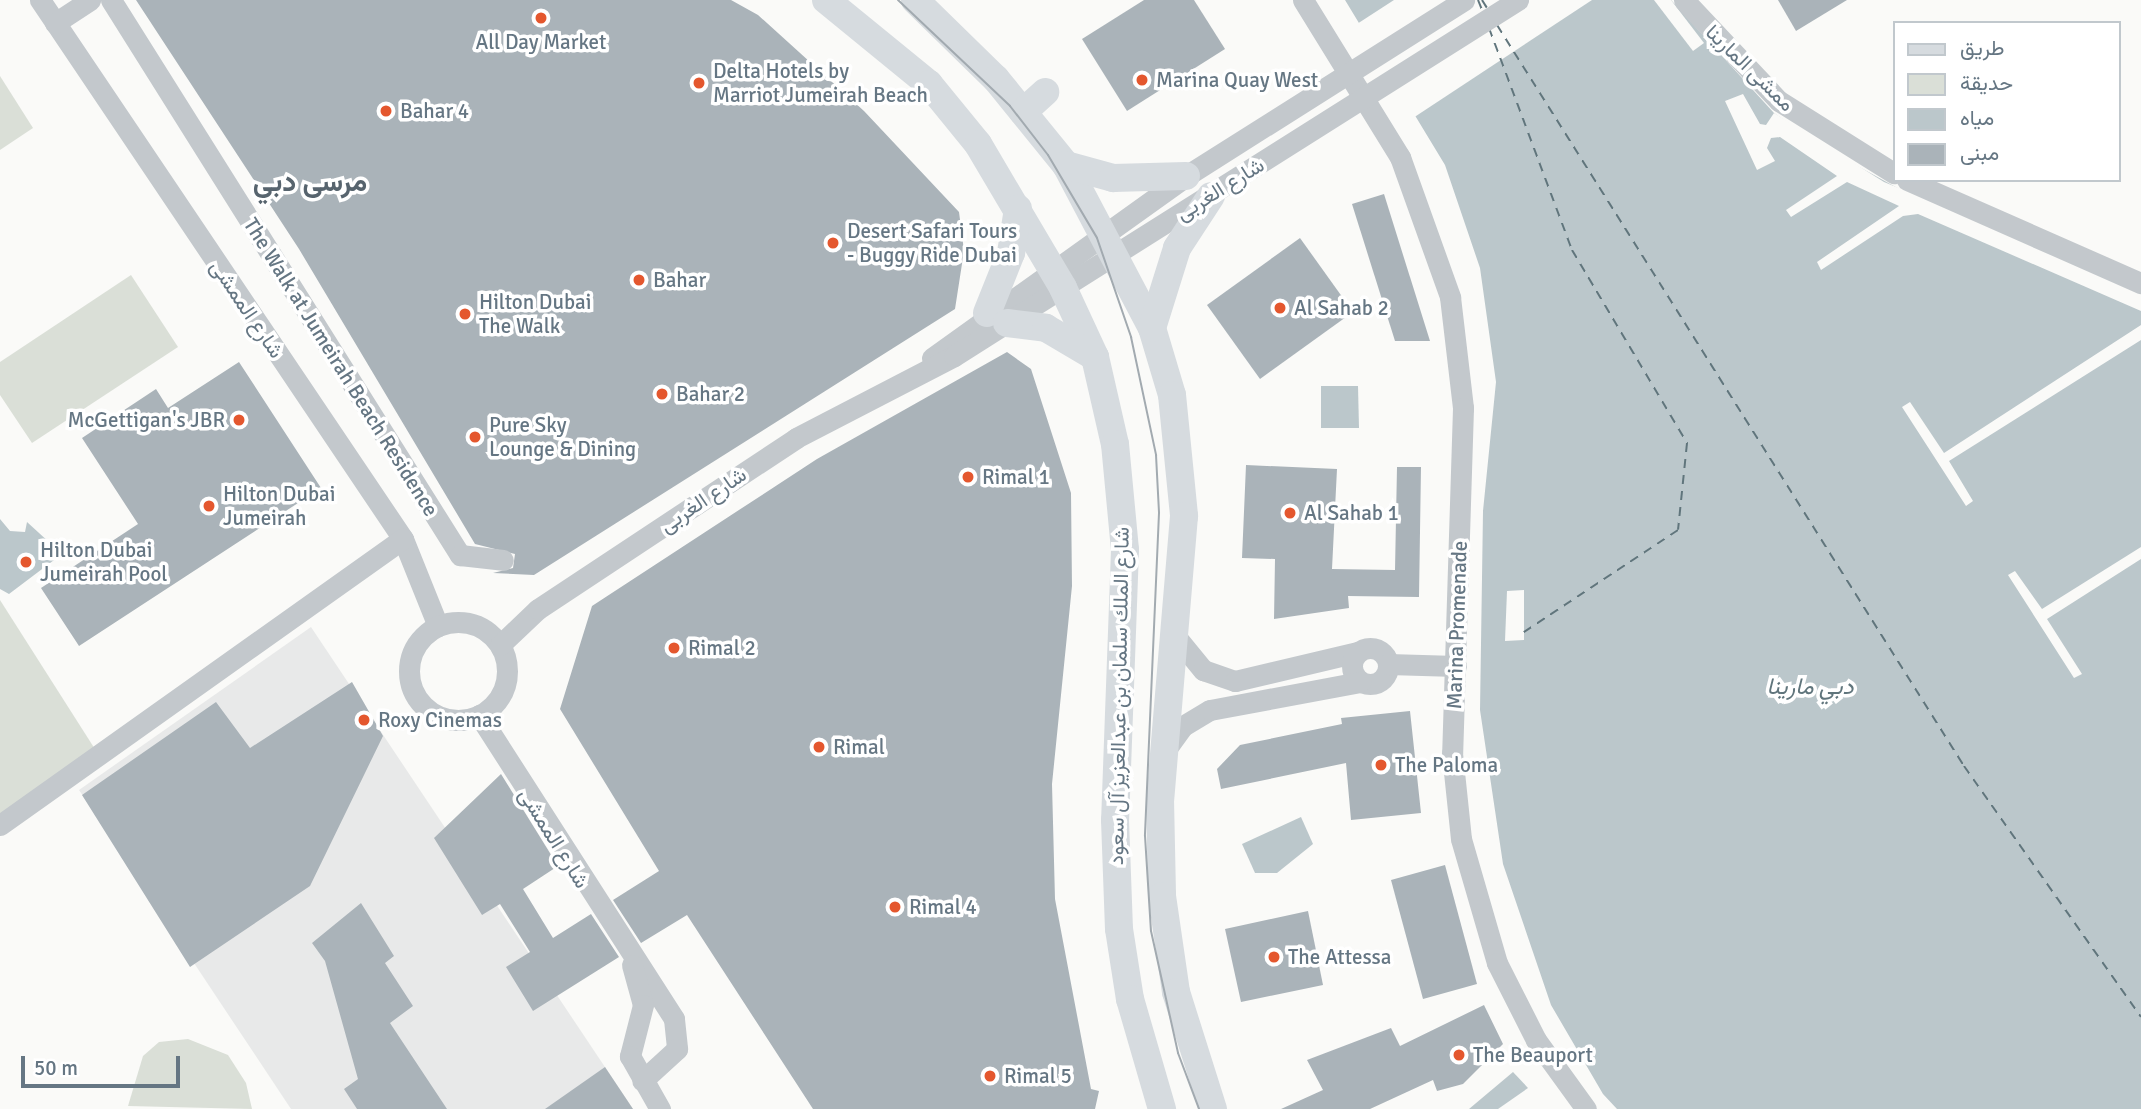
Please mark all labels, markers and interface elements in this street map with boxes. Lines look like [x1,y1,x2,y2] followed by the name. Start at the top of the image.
[533,10,549,26] marker: All Day Market
[1700,19,1800,117] street label: ممشى المارينا
[1892,21,2120,182] legend
[476,29,606,55] place label: All Day Market
[1960,35,2005,61] text: طريق
[713,58,928,108] place label: Delta Hotels by Marriot Jumeirah Beach
[1156,67,1318,93] place label: Marina Quay West
[1960,70,2013,96] text: حديقة
[1134,72,1150,88] marker: Marina Quay West
[691,75,707,91] marker: Delta Hotels by Marriot Jumeirah Beach
[400,98,469,124] place label: Bahar 4
[378,103,394,119] marker: Bahar 4
[1960,105,1994,131] text: مياه
[1960,140,1999,166] text: مبنى
[1171,152,1269,226] street label: شارع الغربى
[253,165,367,199] district label: مرسى دبي
[238,213,444,521] street label: The Walk at Jumeirah Beach Residence
[847,218,1017,268] place label: Desert Safari Tours - Buggy Ride Dubai
[825,235,841,251] marker: Desert Safari Tours - Buggy Ride Dubai
[205,255,289,363] street label: شارع الممشى
[653,267,706,293] place label: Bahar
[631,272,647,288] marker: Bahar
[479,289,591,339] place label: Hilton Dubai The Walk
[1294,295,1389,321] place label: Al Sahab 2
[1272,300,1288,316] marker: Al Sahab 2
[457,306,473,322] marker: Hilton Dubai The Walk
[676,381,745,407] place label: Bahar 2
[654,386,670,402] marker: Bahar 2
[68,407,225,433] place label: McGettigan's JBR
[231,412,247,428] marker: McGettigan's JBR
[489,412,636,462] place label: Pure Sky Lounge & Dining
[467,429,483,445] marker: Pure Sky Lounge & Dining
[655,462,751,538] street label: شارع الغربى
[982,464,1050,490] place label: Rimal 1
[960,469,976,485] marker: Rimal 1
[223,481,335,531] place label: Hilton Dubai Jumeirah
[201,498,217,514] marker: Hilton Dubai Jumeirah
[1304,500,1399,526] place label: Al Sahab 1
[1282,505,1298,521] marker: Al Sahab 1
[1103,527,1135,865] street label: شارع الملك سلمان بن عبدالعزيز آل سعود
[40,537,167,587] place label: Hilton Dubai Jumeirah Pool
[1441,540,1473,710] street label: Marina Promenade
[18,554,34,570] marker: Hilton Dubai Jumeirah Pool
[688,635,756,661] place label: Rimal 2
[666,640,682,656] marker: Rimal 2
[1767,673,1853,701] water label: دبي مارينا
[378,707,502,733] place label: Roxy Cinemas
[356,712,372,728] marker: Roxy Cinemas
[833,734,885,760] place label: Rimal
[811,739,827,755] marker: Rimal
[1395,752,1498,778] place label: The Paloma
[1373,757,1389,773] marker: The Paloma
[513,783,595,893] street label: شارع الممشى
[909,894,977,920] place label: Rimal 4
[887,899,903,915] marker: Rimal 4
[1288,944,1391,970] place label: The Attessa
[1266,949,1282,965] marker: The Attessa
[24,1042,184,1086] scale bar
[1473,1042,1593,1068] place label: The Beauport
[1451,1047,1467,1063] marker: The Beauport
[34,1055,78,1081] text: 50 m
[1004,1063,1072,1089] place label: Rimal 5
[982,1068,998,1084] marker: Rimal 5

